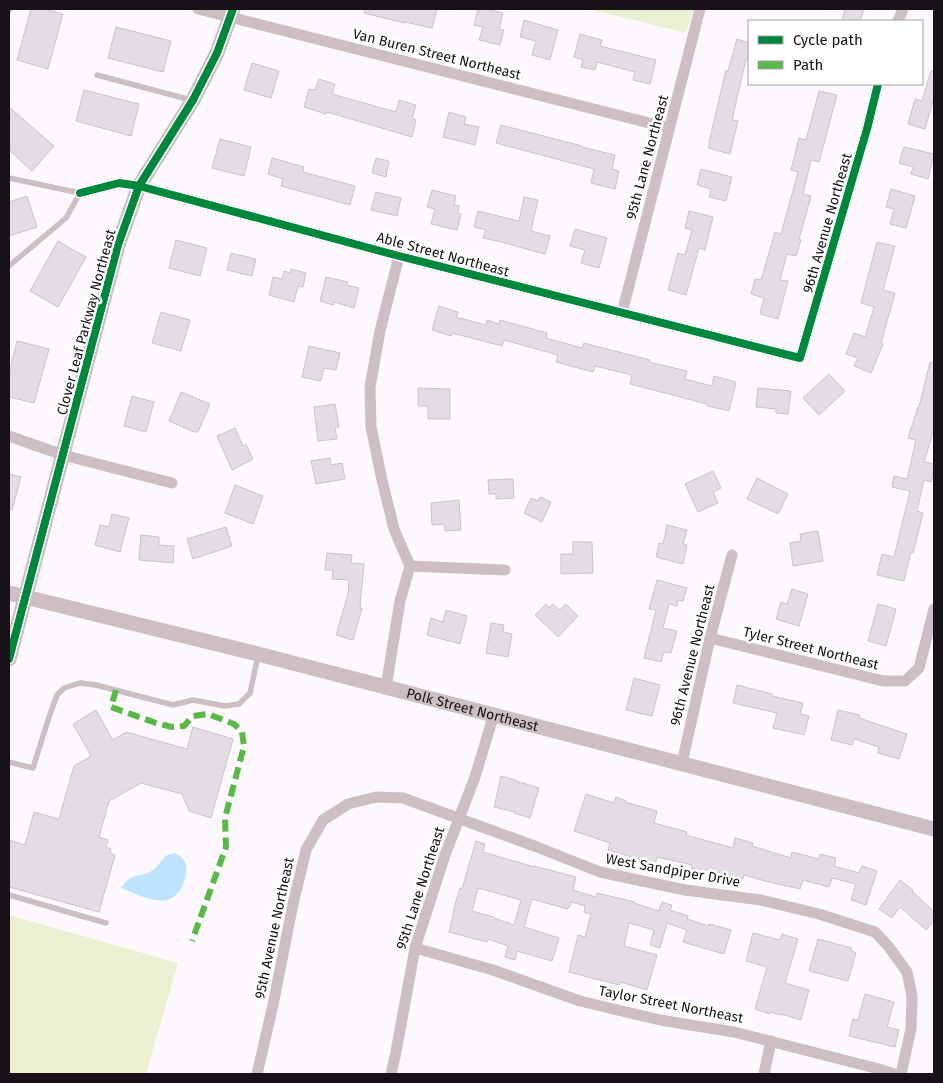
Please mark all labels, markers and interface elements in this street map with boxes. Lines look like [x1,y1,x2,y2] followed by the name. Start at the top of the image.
[748,20,923,85] legend
[351,25,524,84] street label: Van Buren Street Northeast
[793,31,863,49] text: Cycle path
[793,56,823,74] text: Path
[623,92,673,221] street label: 95th Lane Northeast
[799,150,856,295] street label: 96th Avenue Northeast
[53,226,120,417] street label: Clover Leaf Parkway Northeast
[375,229,512,281] street label: Able Street Northeast
[667,582,718,727] street label: 96th Avenue Northeast
[741,623,881,674] street label: Tyler Street Northeast
[405,685,541,735] street label: Polk Street Northeast
[393,824,449,952] street label: 95th Lane Northeast
[604,850,742,891] street label: West Sandpiper Drive
[251,855,298,1000] street label: 95th Avenue Northeast
[597,982,746,1027] street label: Taylor Street Northeast

